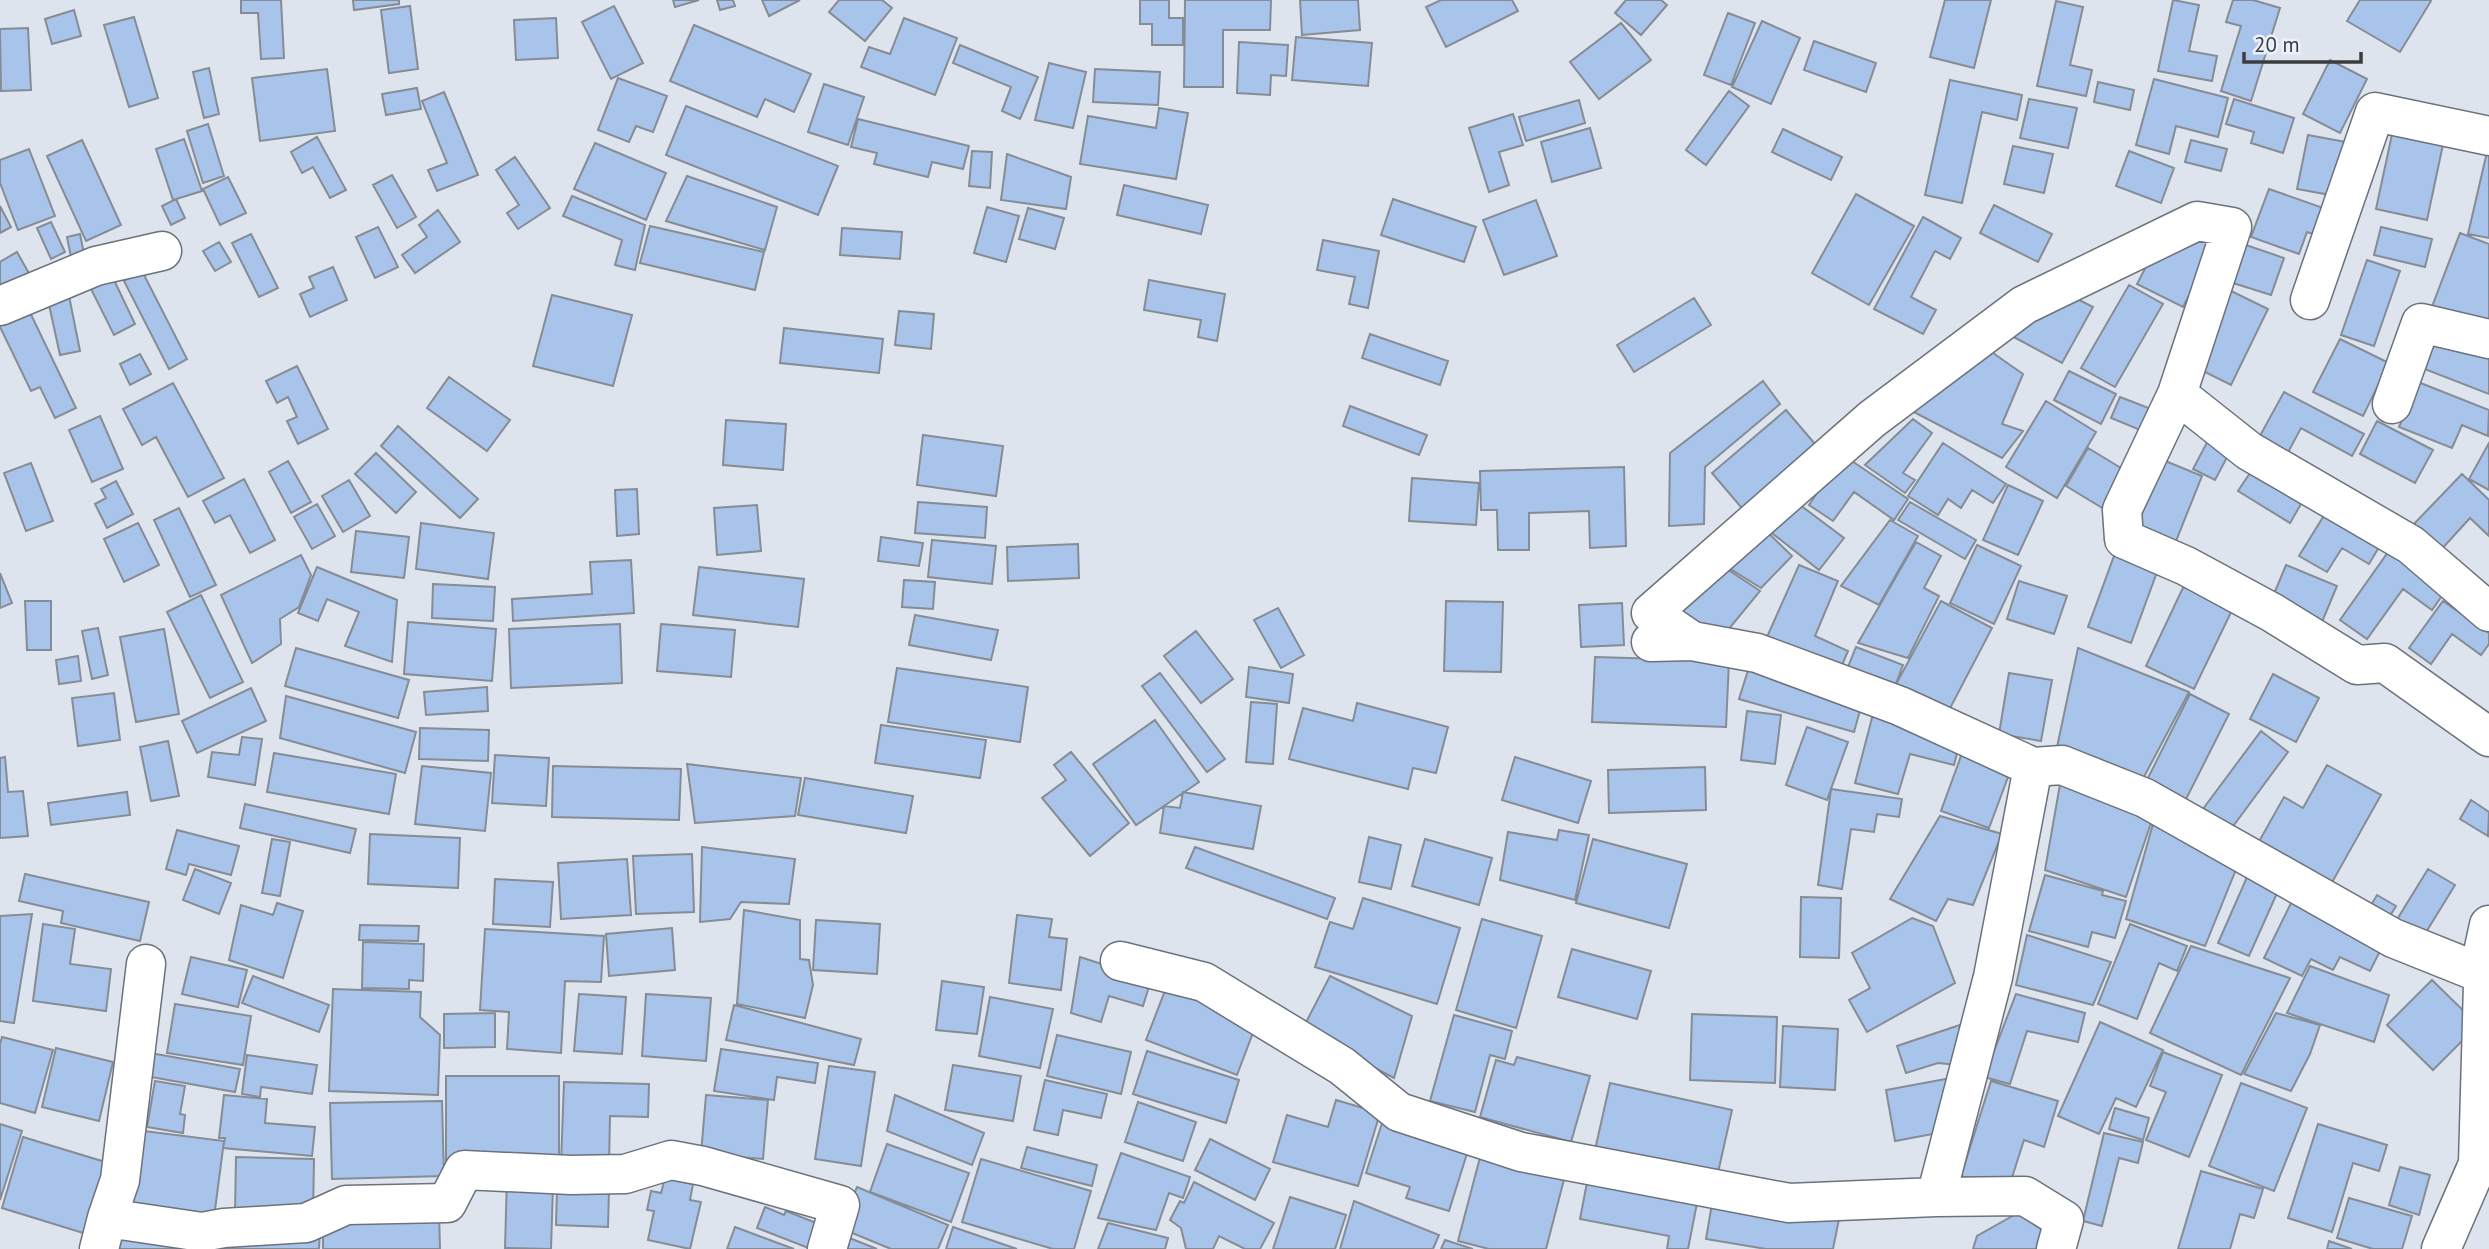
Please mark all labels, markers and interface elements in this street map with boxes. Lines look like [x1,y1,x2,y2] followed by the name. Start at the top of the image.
[2244,21,2361,65] scale bar
[2254,31,2300,58] text: 20 m

